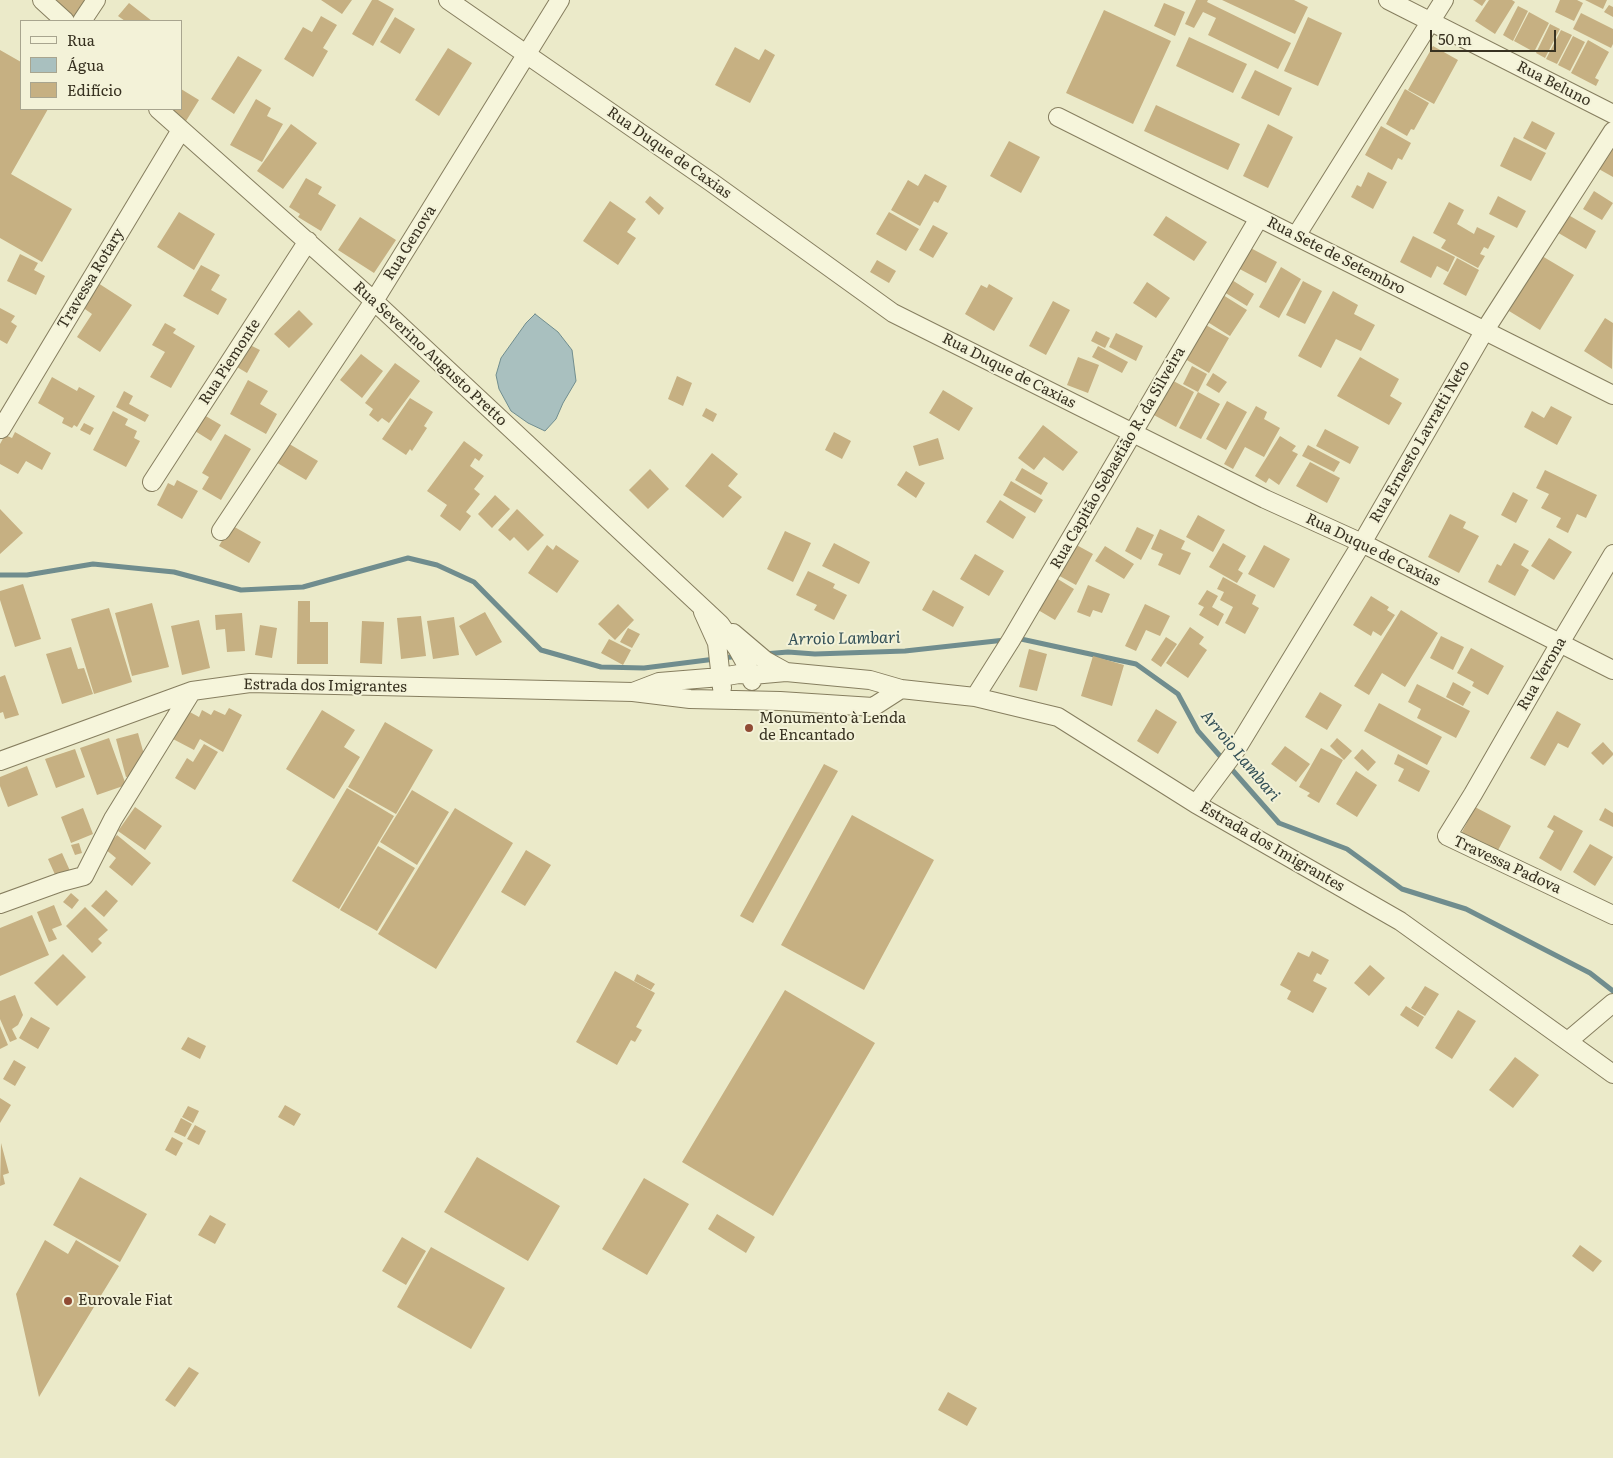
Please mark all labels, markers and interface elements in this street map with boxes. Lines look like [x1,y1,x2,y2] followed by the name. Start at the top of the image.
[20,20,182,110] legend
[1433,20,1559,52] scale bar
[1438,27,1472,50] text: 50 m
[67,28,95,51] text: Rua
[67,53,104,76] text: Água
[1514,58,1594,110] street label: Rua Beluno
[67,78,122,101] text: Edifício
[603,103,735,203] street label: Rua Duque de Caxias
[380,202,440,284] street label: Rua Genova
[1264,213,1408,299] street label: Rua Sete de Setembro
[54,225,128,333] street label: Travessa Rotary
[349,278,511,430] street label: Rua Severino Augusto Pretto
[196,316,264,408] street label: Rua Piemonte
[939,330,1079,412] street label: Rua Duque de Caxias
[1047,344,1189,572] street label: Rua Capitão Sebastião R. da Silveira
[1366,358,1474,526] street label: Rua Ernesto Lavratti Neto
[1303,510,1443,590] street label: Rua Duque de Caxias
[787,628,901,650] water label: Arroio Lambari
[1514,634,1570,714] street label: Rua Verona
[243,676,407,696] street label: Estrada dos Imigrantes
[1196,707,1284,805] water label: Arroio Lambari
[759,710,906,745] place label: Monumento à Lenda de Encantado
[743,722,755,734] marker: Monumento à Lenda de Encantado
[1197,798,1347,896] street label: Estrada dos Imigrantes
[1450,832,1564,898] street label: Travessa Padova
[78,1292,173,1310] place label: Eurovale Fiat
[62,1295,74,1307] marker: Eurovale Fiat

